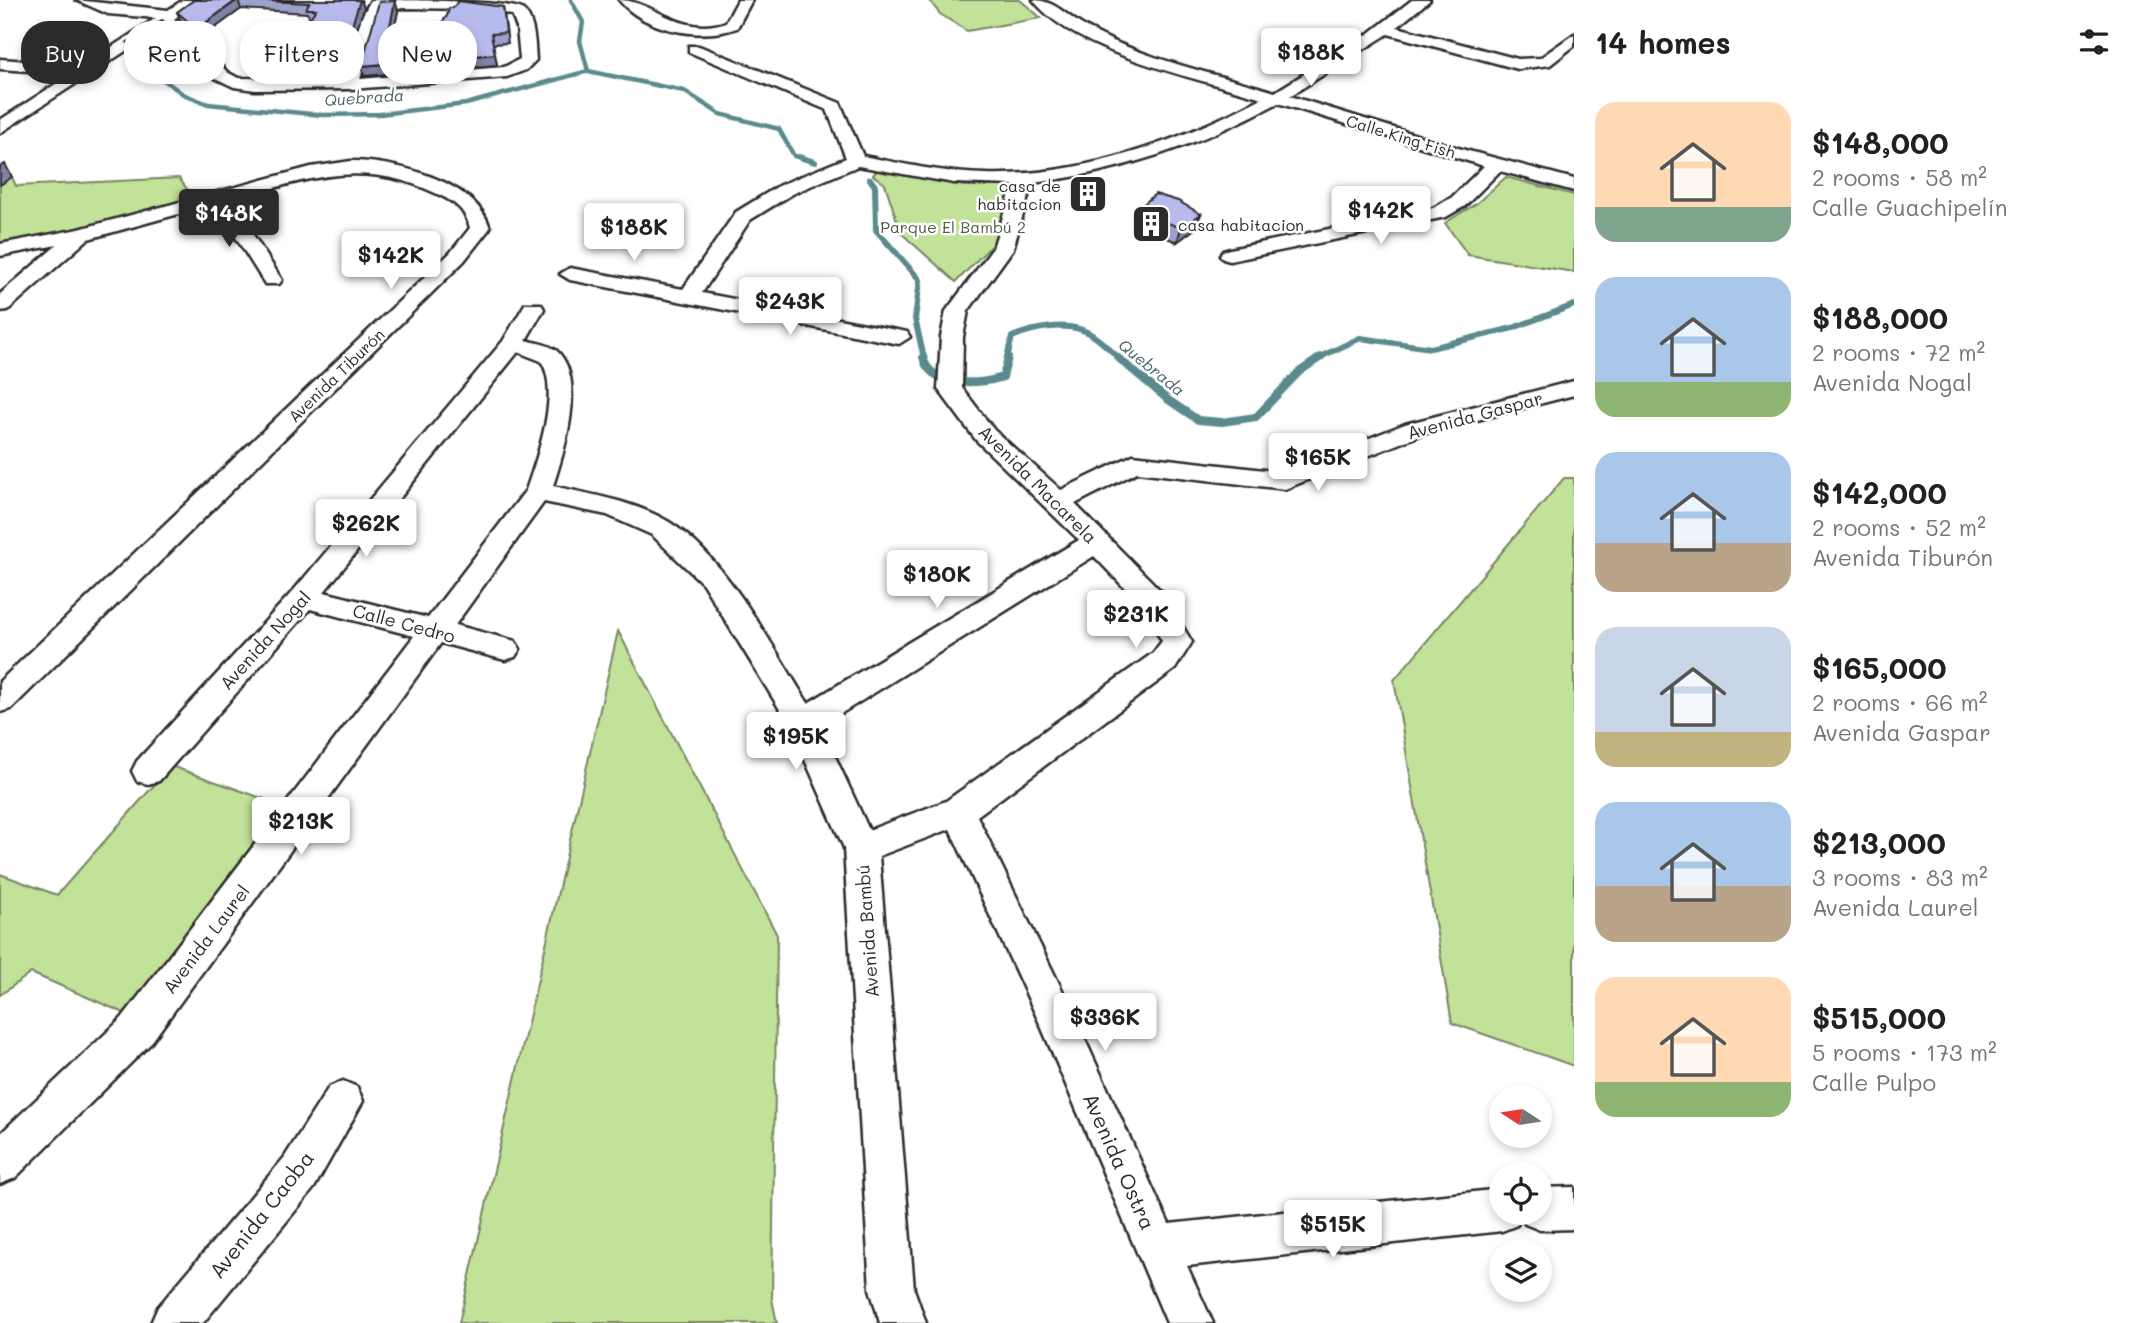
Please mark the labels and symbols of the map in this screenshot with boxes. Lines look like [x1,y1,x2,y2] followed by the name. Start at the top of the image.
[1262,28,1360,88] pin: $188K
[324,84,404,110] water label: Quebrada
[1344,109,1458,163] street label: Calle King Fish
[1067,173,1109,215] building icon: casa de habitacion
[977,175,1061,214] place label: casa de habitacion
[1332,187,1430,246] pin: $142K
[180,190,278,249] pin: $148K
[1130,203,1172,245] building icon: casa habitacion
[585,204,683,263] pin: $188K
[1178,214,1304,235] place label: casa habitacion
[880,216,1026,237] park label: Parque El Bambú 2
[342,232,440,291] pin: $142K
[741,278,839,337] pin: $243K
[283,324,389,426] street label: Avenida Tiburón
[1115,334,1189,400] water label: Quebrada
[1404,385,1546,445] street label: Avenida Gaspar
[973,419,1103,549] street label: Avenida Macarela
[1269,434,1367,493] pin: $165K
[317,500,415,559] pin: $262K
[888,550,986,610] pin: $180K
[214,585,316,695] street label: Avenida Nogal
[1087,590,1185,650] pin: $231K
[350,598,458,648] street label: Calle Cedro
[747,712,845,772] pin: $195K
[252,798,350,857] pin: $213K
[850,864,884,998] street label: Avenida Bambú
[157,880,255,998] street label: Avenida Laurel
[1056,993,1154,1053] pin: $336K
[1489,1085,1552,1148] north arrow
[1078,1088,1162,1234] street label: Avenida Ostra
[203,1145,319,1283] street label: Avenida Caoba
[1284,1200,1382,1260] pin: $515K

